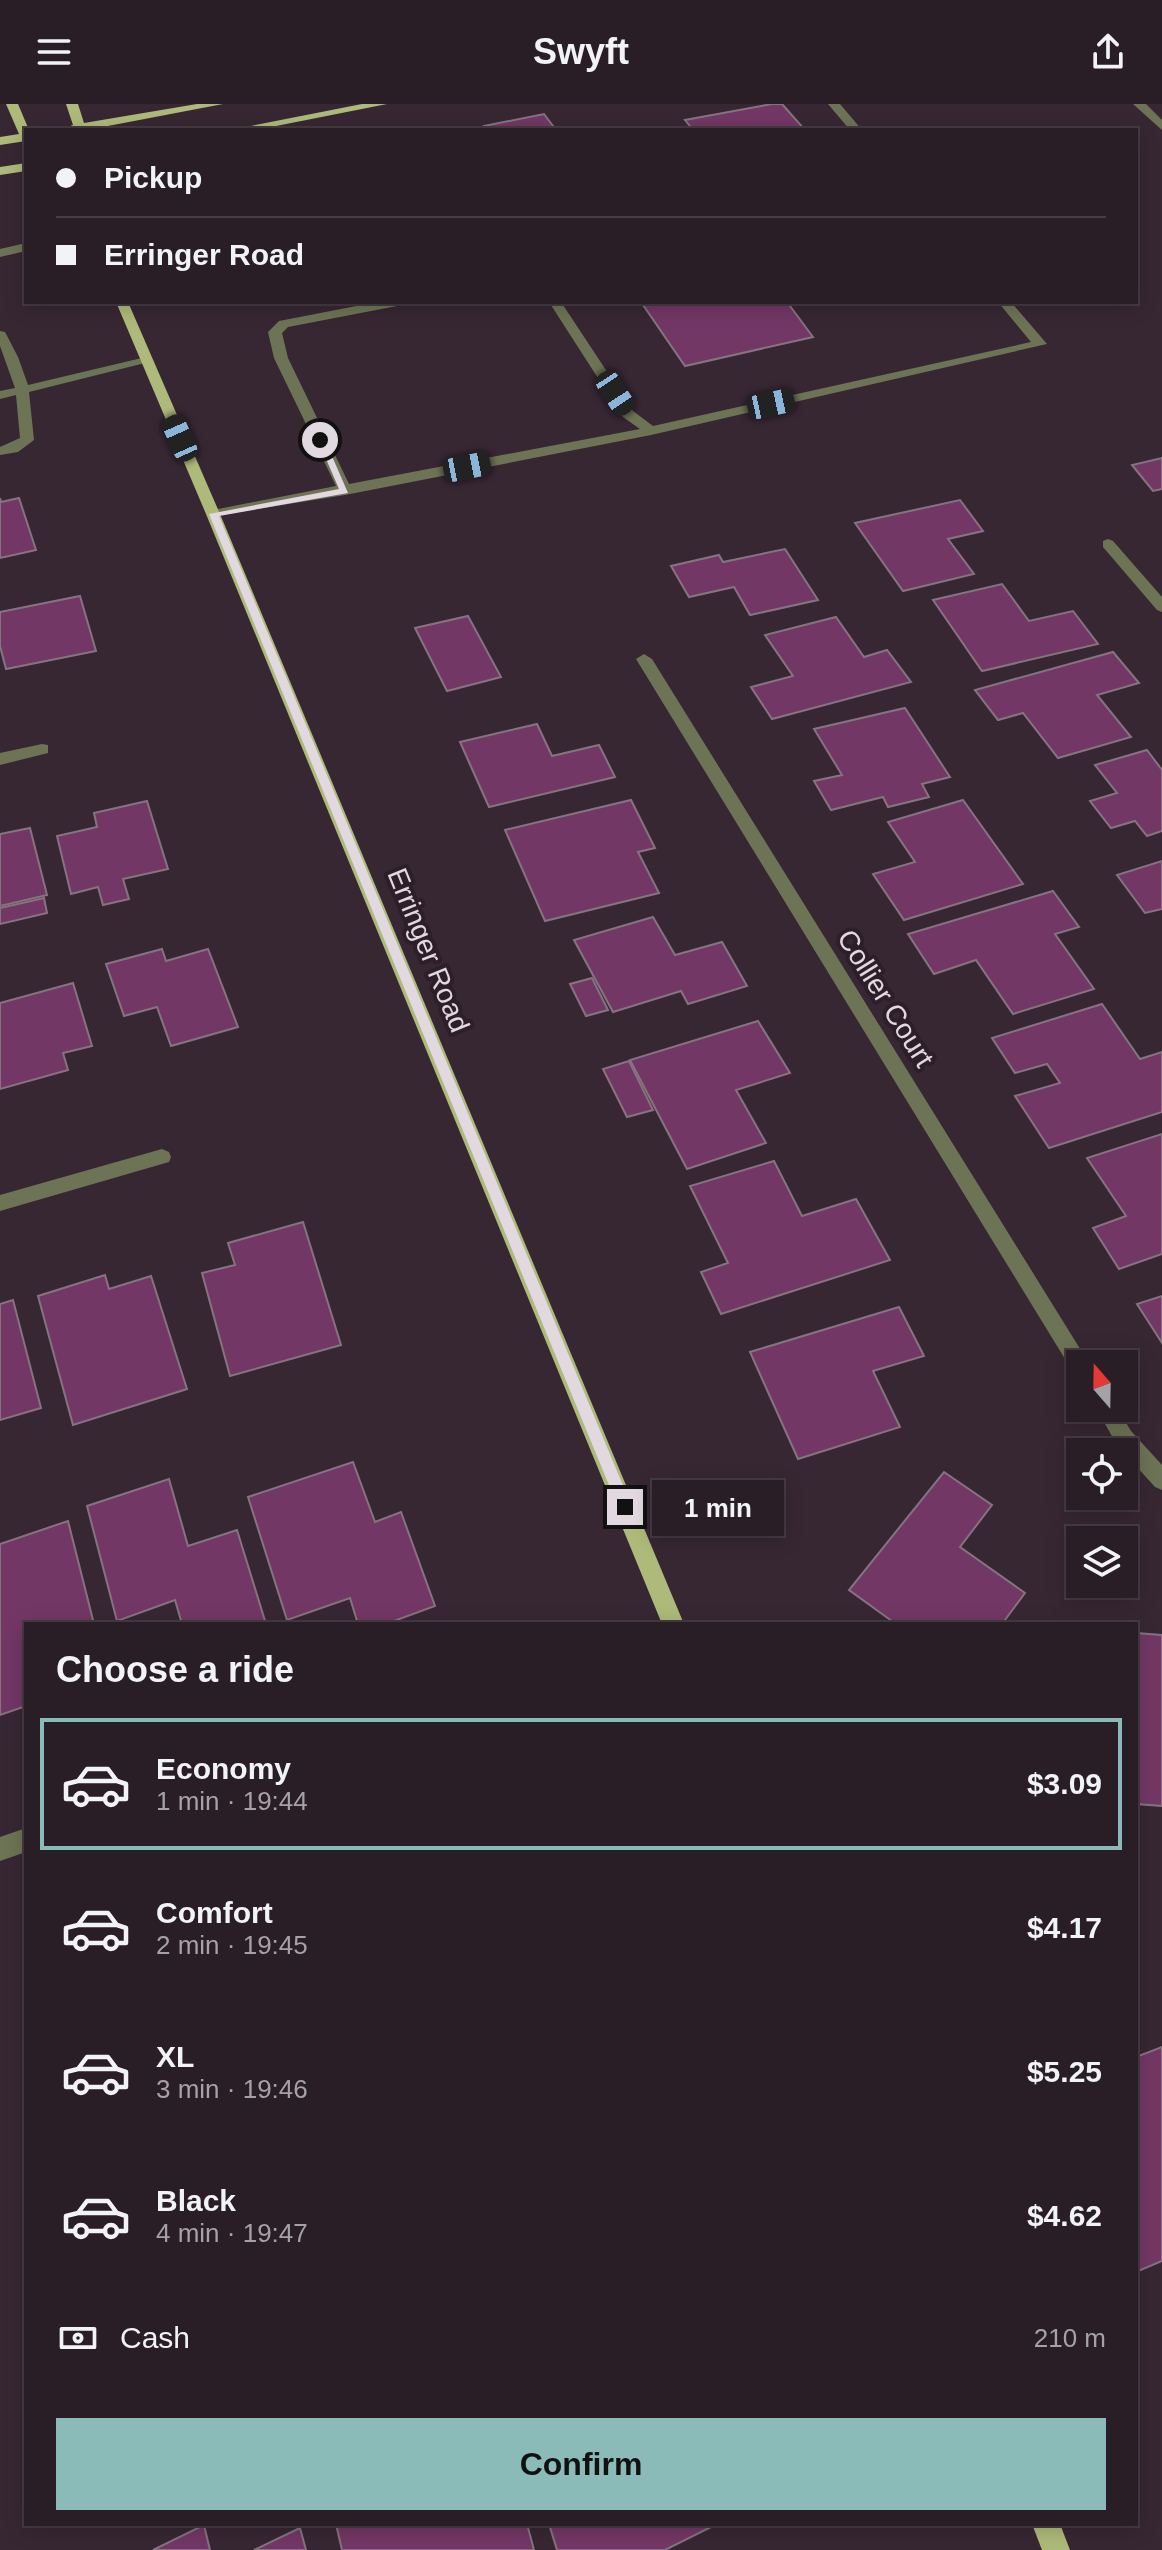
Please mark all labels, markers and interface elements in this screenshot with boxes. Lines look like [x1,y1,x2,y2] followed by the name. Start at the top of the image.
[32,30,76,74] icon: menu
[1086,30,1130,74] icon: share
[533,31,629,72] text: Swyft
[104,161,202,194] text: Pickup
[104,238,304,271] text: Erringer Road
[592,366,638,420] car
[745,387,797,421] car
[159,411,201,465] car
[302,422,338,458] route start
[441,451,493,483] car
[382,864,476,1037] street label: Erringer Road
[831,924,940,1073] street label: Collier Court
[1066,1350,1138,1422] north arrow
[1066,1350,1138,1598] map controls
[1066,1438,1138,1510] button: locate
[653,1479,785,1535] callout: 1 min
[607,1489,643,1525] route end
[684,1493,752,1523] text: 1 min
[1066,1526,1138,1598] button: layers
[56,1649,294,1690] text: Choose a ride
[60,1748,132,1820] icon: car
[156,1752,291,1785] text: Economy
[1027,1767,1102,1800] text: $3.09
[156,1786,308,1816] text: 1 min · 19:44
[60,1892,132,1964] icon: car
[156,1896,273,1929] text: Comfort
[1027,1911,1102,1944] text: $4.17
[156,1930,308,1960] text: 2 min · 19:45
[60,2036,132,2108] icon: car
[156,2040,194,2073] text: XL
[1027,2055,1102,2088] text: $5.25
[156,2074,308,2104] text: 3 min · 19:46
[60,2180,132,2252] icon: car
[156,2184,236,2217] text: Black
[1027,2199,1102,2232] text: $4.62
[156,2218,308,2248] text: 4 min · 19:47
[56,2316,100,2360] icon: cash
[120,2321,190,2354] text: Cash
[1034,2323,1106,2353] text: 210 m
[56,2418,1106,2510] button: Confirm

